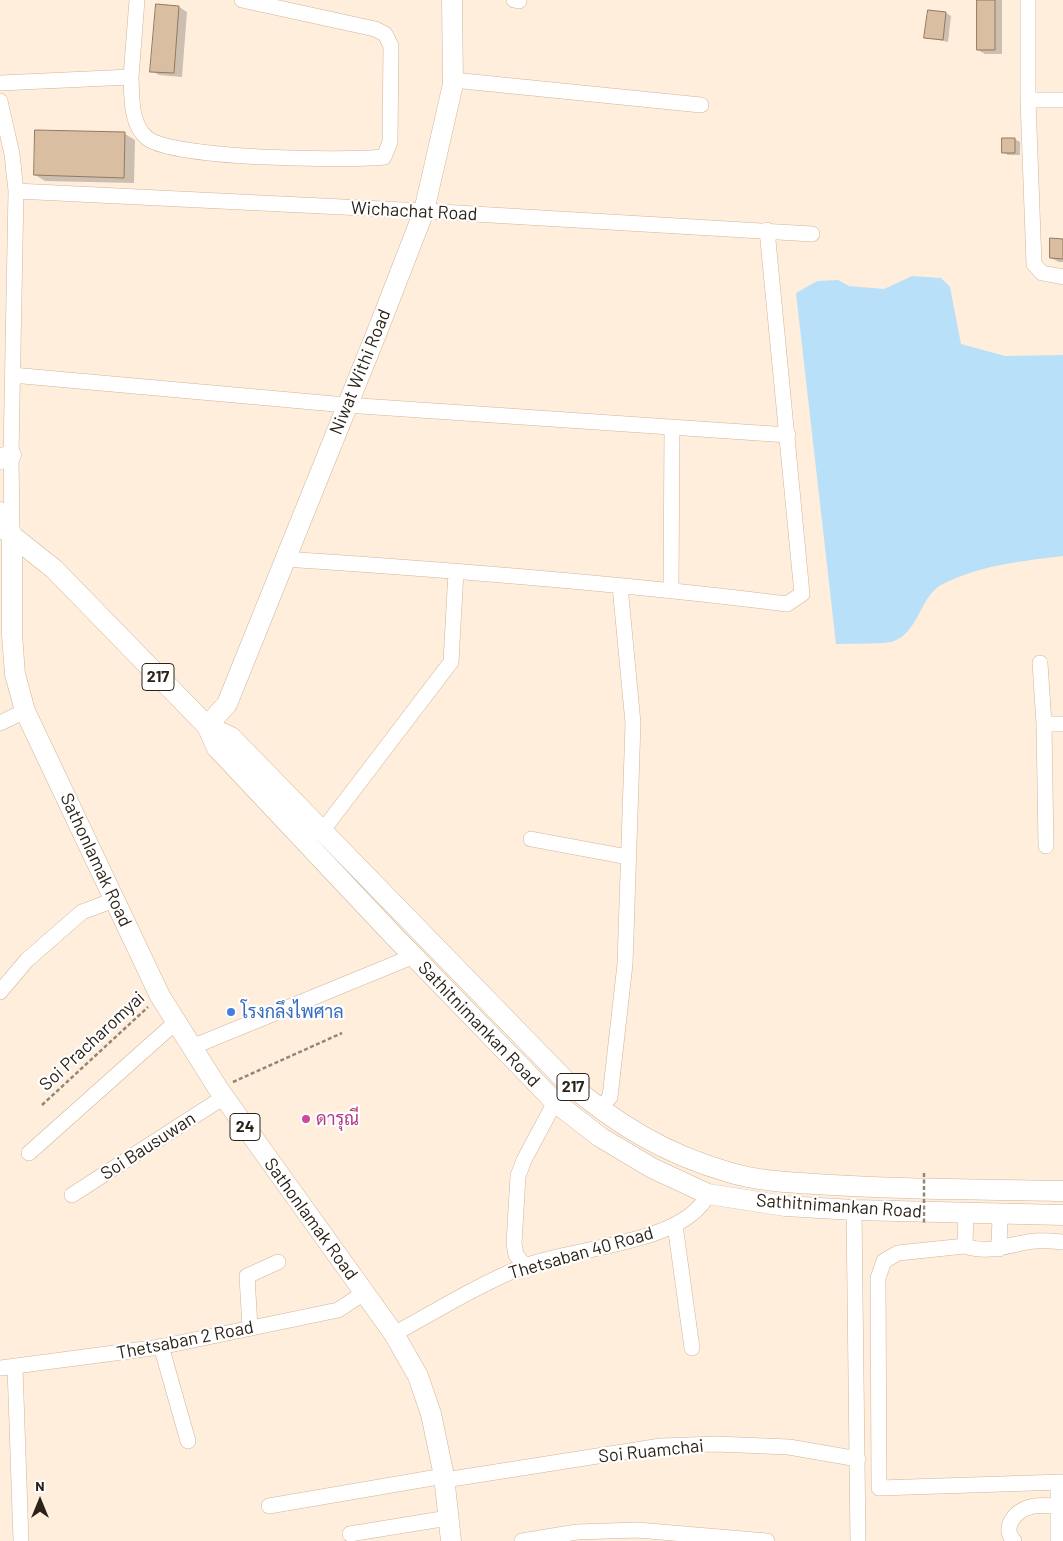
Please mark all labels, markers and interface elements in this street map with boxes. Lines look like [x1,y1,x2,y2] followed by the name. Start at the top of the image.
[350,197,478,225] street label: Wichachat Road
[325,306,395,438] street label: Niwat Withi Road
[142,664,174,690] road number: 217
[56,790,136,930] street label: Sathonlamak Road
[414,957,544,1091] street label: Sathitnimankan Road
[35,987,149,1095] street label: Soi Pracharomyai
[241,1001,344,1023] place label: โรงกลึงไพศาล
[225,1006,237,1018] marker: โรงกลึงไพศาล
[557,1074,589,1100] road number: 217
[97,1107,199,1185] street label: Soi Bausuwan
[316,1108,359,1130] place label: ดารุณี
[300,1113,312,1125] marker: ดารุณี
[230,1114,260,1140] road number: 24
[260,1154,362,1284] street label: Sathonlamak Road
[755,1189,923,1223] street label: Sathitnimankan Road
[506,1222,656,1284] street label: Thetsaban 40 Road
[115,1316,255,1364] street label: Thetsaban 2 Road
[597,1435,705,1467] street label: Soi Ruamchai
[15,1476,65,1526] north arrow
[35,1477,45,1494] text: N

